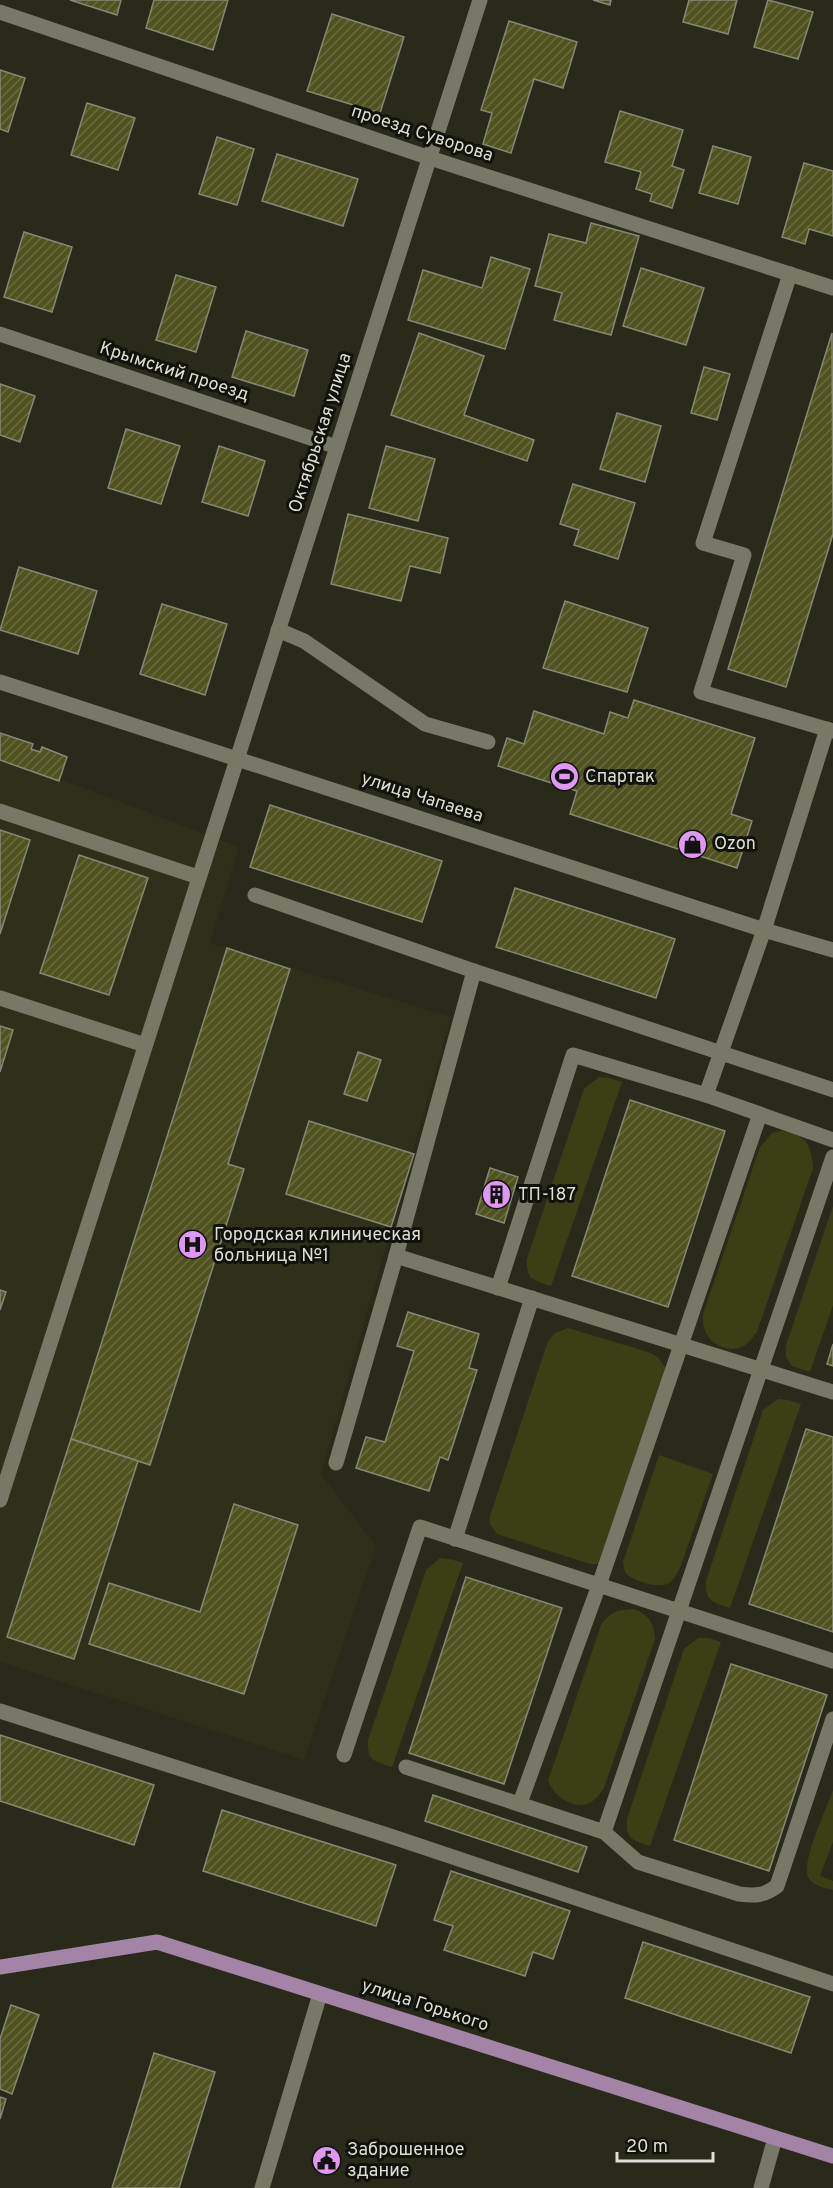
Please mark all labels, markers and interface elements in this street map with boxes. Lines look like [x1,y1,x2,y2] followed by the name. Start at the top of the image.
[348,100,496,168] street label: проезд Суворова
[96,337,252,407] street label: Крымский проезд
[284,350,358,516] street label: Октябрьская улица
[548,761,580,793] sports icon: Спартак
[585,766,655,789] place label: Спартак
[358,767,486,829] street label: улица Чапаева
[677,828,709,860] shop icon: Ozon
[714,833,756,856] place label: Ozon
[481,1179,513,1211] building icon: ТП-187
[518,1184,576,1207] place label: ТП-187
[214,1224,421,1268] place label: Городская клиническая больница №1
[177,1229,209,1261] hospital icon: Городская клиническая больница №1
[358,1975,492,2037] street label: улица Горького
[617,2125,713,2163] scale bar
[626,2136,668,2159] text: 20 m
[347,2139,464,2183] place label: Заброшенное здание
[310,2144,342,2176] public building icon: Заброшенное здание

